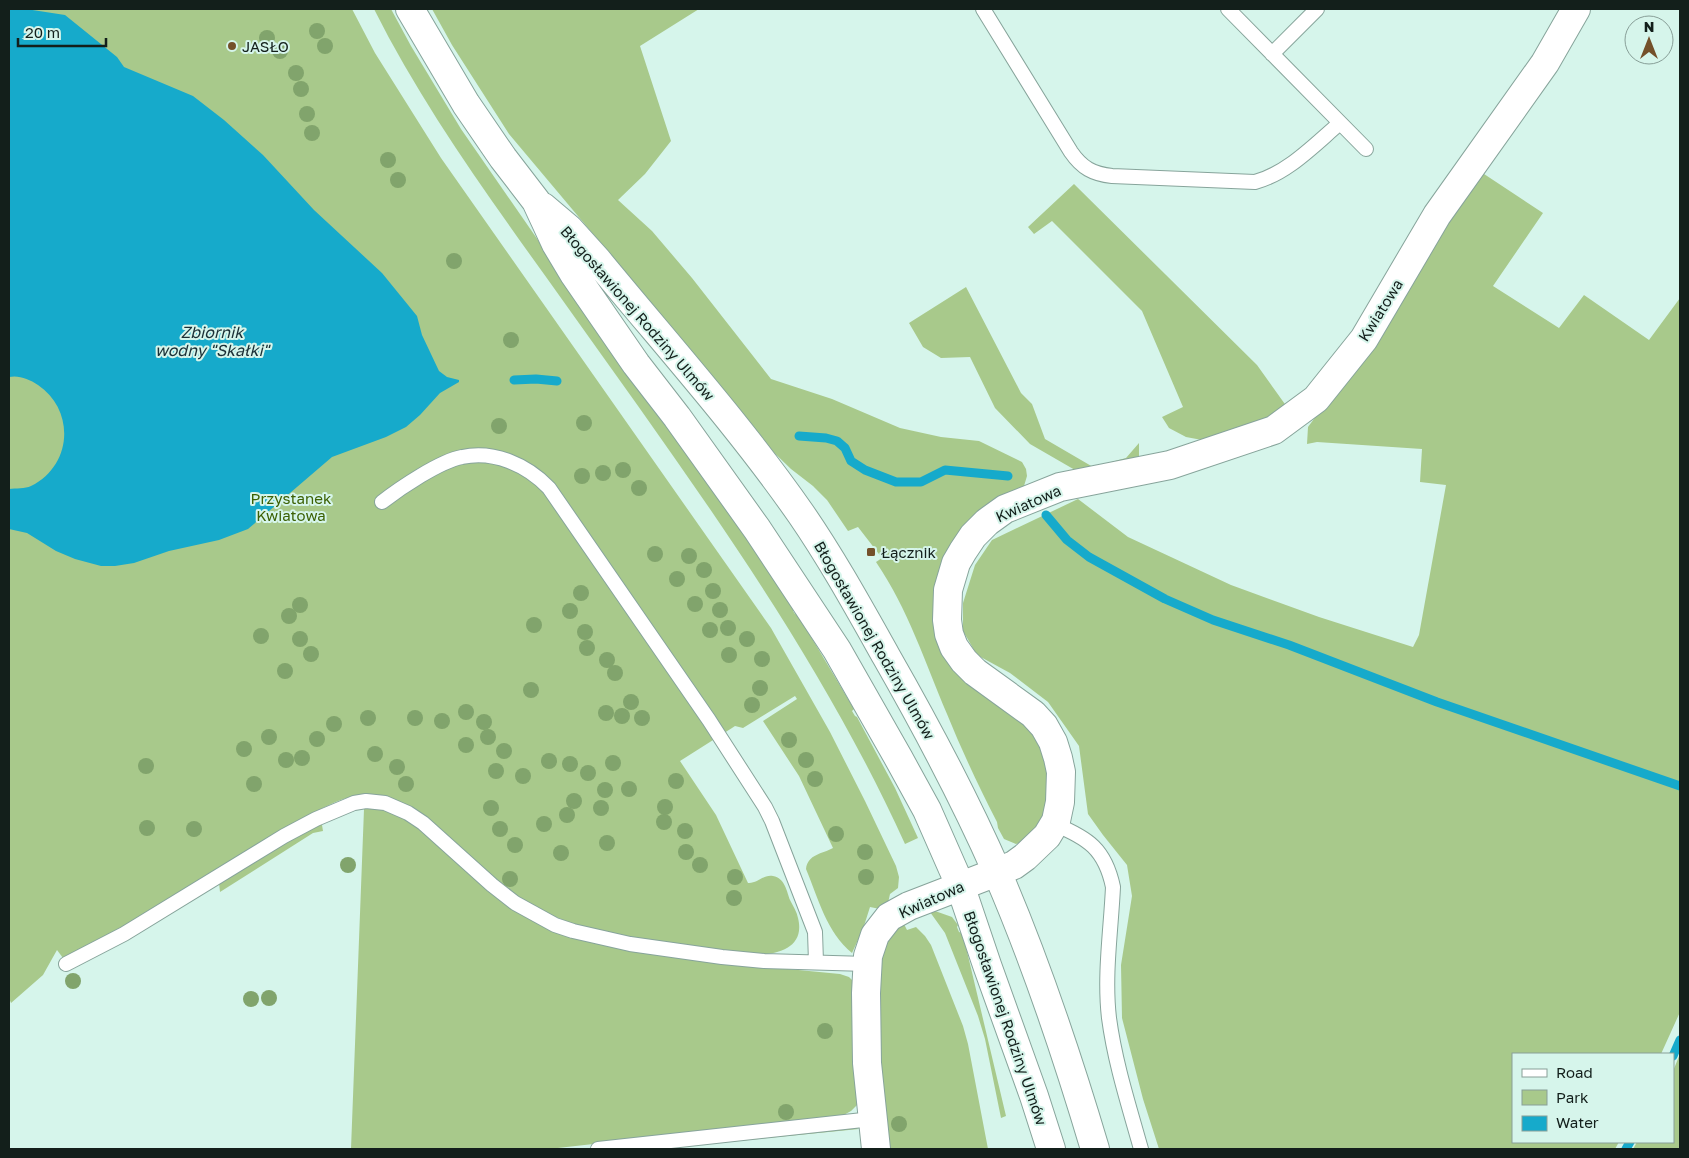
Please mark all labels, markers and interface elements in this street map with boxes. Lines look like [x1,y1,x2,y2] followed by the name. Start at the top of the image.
[18,15,105,47] scale bar
[1624,15,1674,65] north arrow
[1644,18,1654,35] text: N
[25,23,60,41] text: 20 m
[242,37,289,55] place label: JASŁO
[226,40,238,52] marker: JASŁO
[557,222,719,404] street label: Błogosławionej Rodziny Ulmów
[1354,276,1406,344] street label: Kwiatowa
[155,322,272,360] water label: Zbiornik wodny "Skałki"
[993,481,1063,525] street label: Kwiatowa
[251,489,332,524] park label: Przystanek Kwiatowa
[811,538,939,742] street label: Błogosławionej Rodziny Ulmów
[881,543,937,561] place label: Łącznik
[865,546,877,558] marker: Łącznik
[896,877,966,921] street label: Kwiatowa
[961,908,1051,1128] street label: Błogosławionej Rodziny Ulmów
[1512,1053,1674,1143] legend
[1556,1063,1593,1081] text: Road
[1556,1088,1589,1106] text: Park
[1556,1113,1599,1131] text: Water

